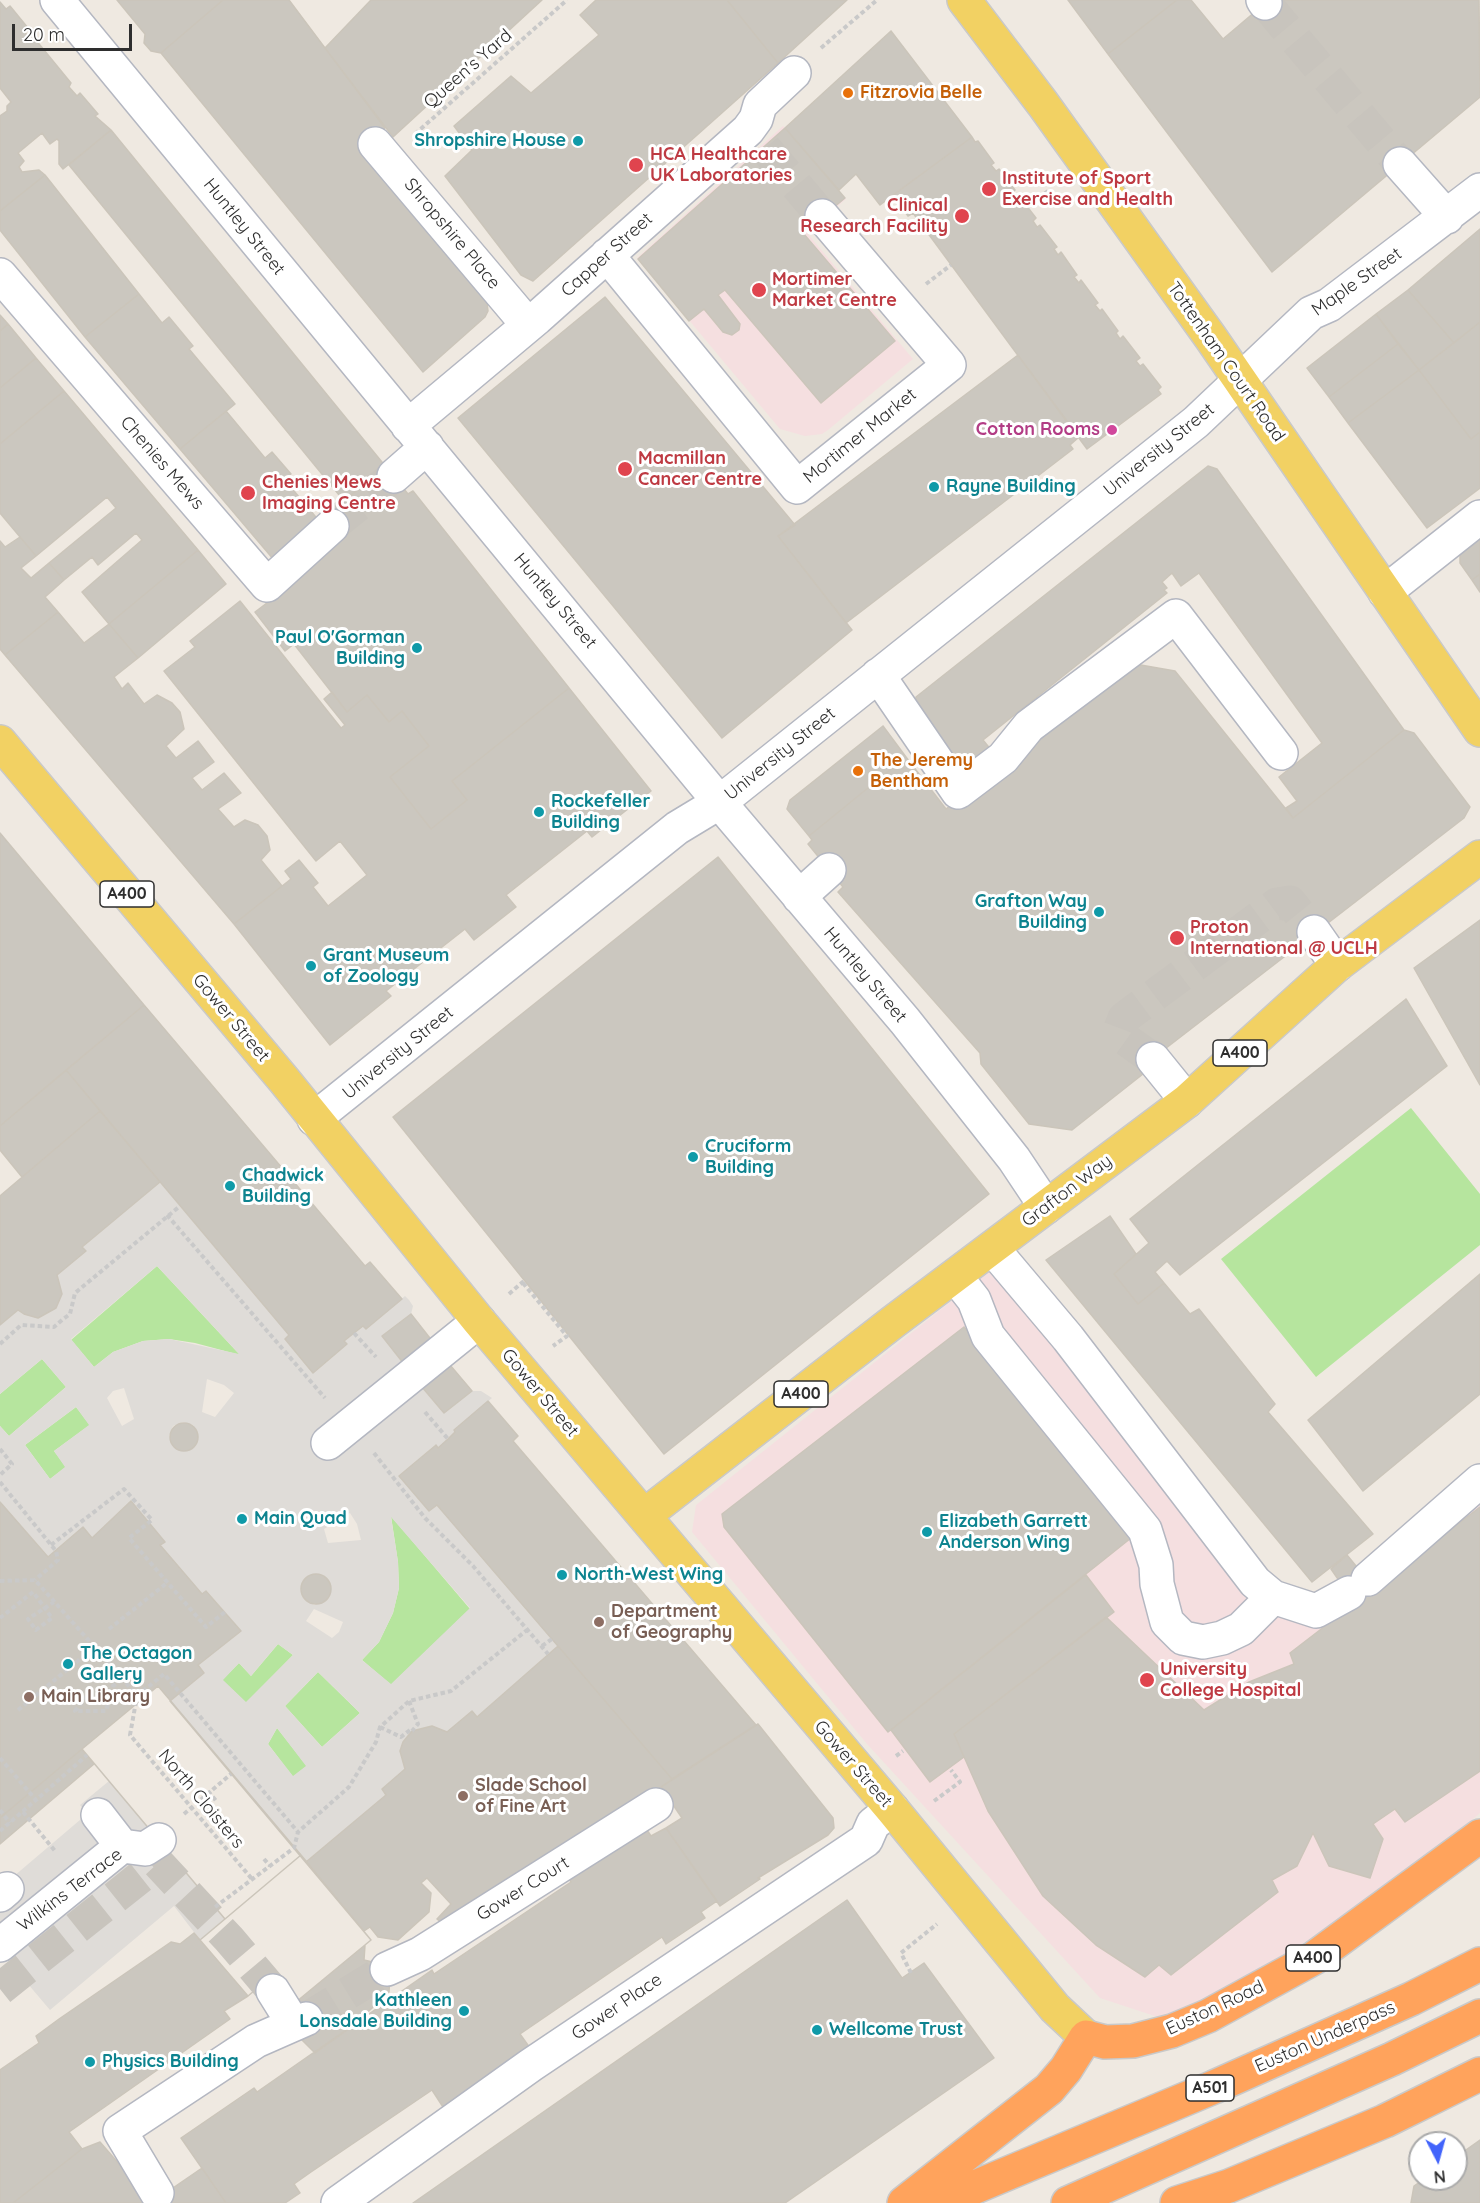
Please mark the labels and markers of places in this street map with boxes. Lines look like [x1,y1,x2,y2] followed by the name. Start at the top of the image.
[860,82,982,104] place label: Fitzrovia Belle
[841,86,855,100] marker: Fitzrovia Belle
[414,130,566,152] place label: Shropshire House
[571,134,585,148] marker: Shropshire House
[650,144,792,186] place label: HCA Healthcare UK Laboratories
[627,156,645,174] marker: HCA Healthcare UK Laboratories
[1002,168,1173,210] place label: Institute of Sport Exercise and Health
[980,180,998,198] marker: Institute of Sport Exercise and Health
[800,195,948,238] place label: Clinical Research Facility
[953,207,971,225] marker: Clinical Research Facility
[772,269,897,312] place label: Mortimer Market Centre
[750,281,768,299] marker: Mortimer Market Centre
[976,419,1100,441] place label: Cotton Rooms
[1105,423,1119,437] marker: Cotton Rooms
[638,448,762,490] place label: Macmillan Cancer Centre
[616,460,634,478] marker: Macmillan Cancer Centre
[262,472,396,514] place label: Chenies Mews Imaging Centre
[946,476,1076,498] place label: Rayne Building
[927,480,941,494] marker: Rayne Building
[239,484,257,502] marker: Chenies Mews Imaging Centre
[275,627,405,670] place label: Paul O'Gorman Building
[410,641,424,655] marker: Paul O'Gorman Building
[870,750,973,792] place label: The Jeremy Bentham
[851,764,865,778] marker: The Jeremy Bentham
[551,791,650,834] place label: Rockefeller Building
[532,805,546,819] marker: Rockefeller Building
[975,891,1087,934] place label: Grafton Way Building
[1092,905,1106,919] marker: Grafton Way Building
[1190,917,1378,960] place label: Proton International @ UCLH
[1168,929,1186,947] marker: Proton International @ UCLH
[323,945,449,988] place label: Grant Museum of Zoology
[304,959,318,973] marker: Grant Museum of Zoology
[705,1136,791,1178] place label: Cruciform Building
[686,1150,700,1164] marker: Cruciform Building
[242,1165,324,1208] place label: Chadwick Building
[223,1179,237,1193] marker: Chadwick Building
[254,1508,347,1530] place label: Main Quad
[939,1511,1088,1553] place label: Elizabeth Garrett Anderson Wing
[235,1512,249,1526] marker: Main Quad
[920,1525,934,1539] marker: Elizabeth Garrett Anderson Wing
[574,1564,723,1586] place label: North-West Wing
[555,1568,569,1582] marker: North-West Wing
[611,1601,732,1644] place label: Department of Geography
[592,1615,606,1629] marker: Department of Geography
[80,1643,192,1686] place label: The Octagon Gallery
[61,1657,75,1671] marker: The Octagon Gallery
[1160,1659,1301,1702] place label: University College Hospital
[1138,1671,1156,1689] marker: University College Hospital
[41,1686,150,1708] place label: Main Library
[22,1690,36,1704] marker: Main Library
[475,1775,587,1818] place label: Slade School of Fine Art
[456,1789,470,1803] marker: Slade School of Fine Art
[299,1990,452,2032] place label: Kathleen Lonsdale Building
[457,2004,471,2018] marker: Kathleen Lonsdale Building
[829,2019,963,2041] place label: Wellcome Trust
[810,2023,824,2037] marker: Wellcome Trust
[102,2051,239,2073] place label: Physics Building
[83,2055,97,2069] marker: Physics Building

